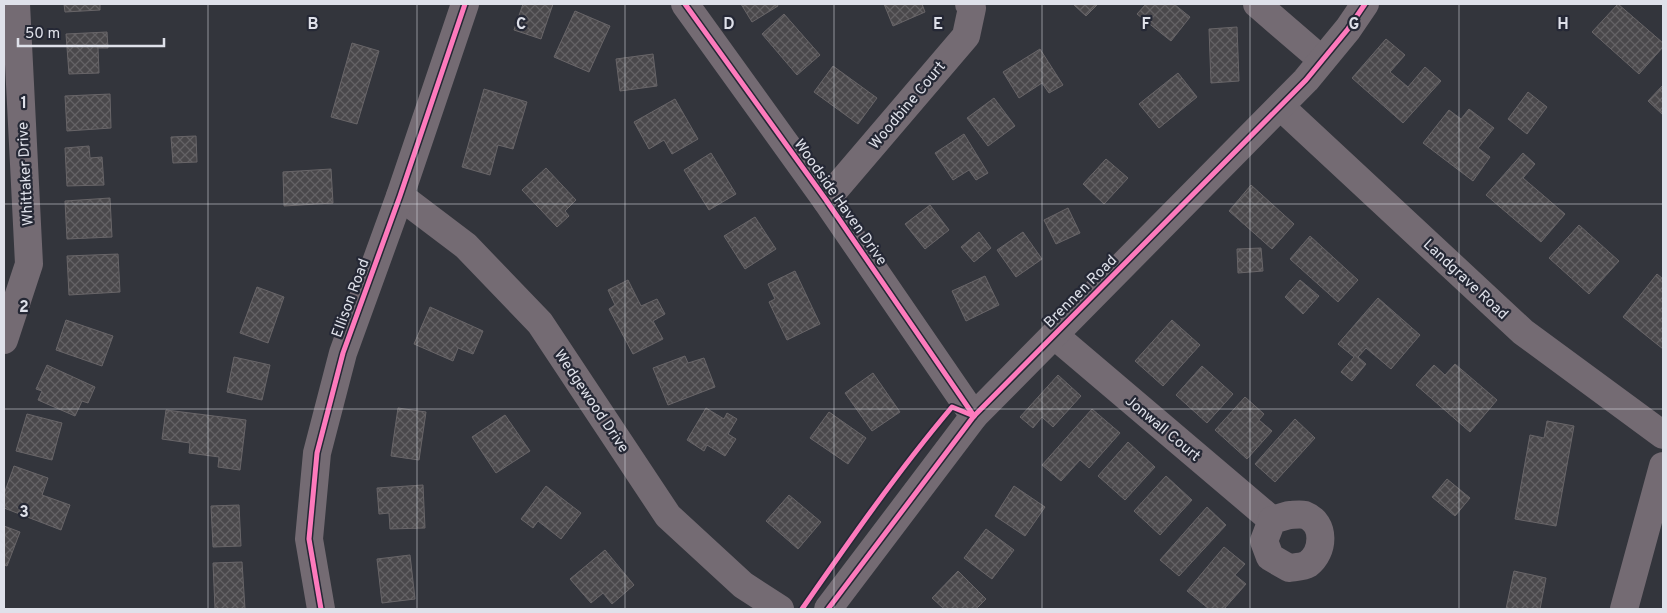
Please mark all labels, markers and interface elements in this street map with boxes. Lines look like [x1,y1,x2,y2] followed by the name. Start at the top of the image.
[18,15,164,47] scale bar
[307,15,319,35] text: B
[516,15,526,35] text: C
[723,15,735,35] text: D
[933,15,943,35] text: E
[1141,15,1151,35] text: F
[1349,15,1359,35] text: G
[1557,15,1569,35] text: H
[25,25,60,44] text: 50 m
[866,58,950,154] street label: Woodbine Court
[21,94,27,114] text: 1
[14,121,39,227] street label: Whittaker Drive
[789,136,891,270] street label: Woodside Haven Drive
[1418,236,1511,324] street label: Landgrave Road
[1040,251,1122,333] street label: Brennen Road
[328,256,374,341] street label: Ellison Road
[19,298,29,318] text: 2
[549,347,632,457] street label: Wedgewood Drive
[1120,392,1204,466] street label: Jonwall Court
[19,503,29,523] text: 3

